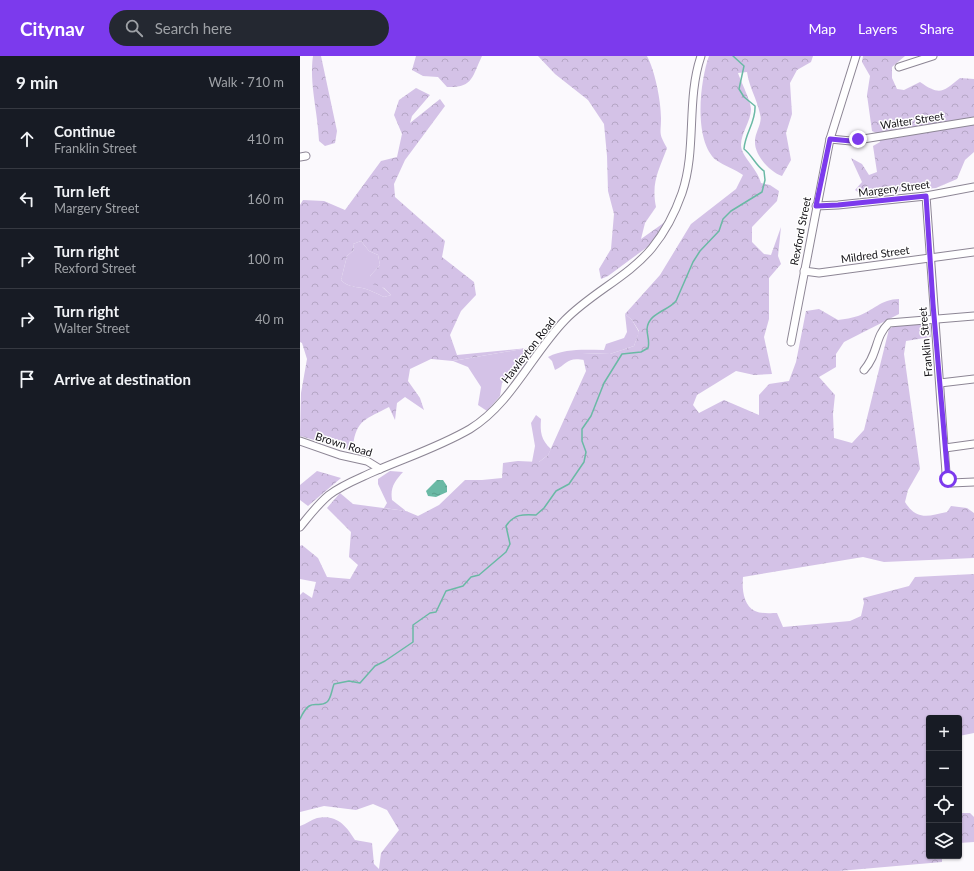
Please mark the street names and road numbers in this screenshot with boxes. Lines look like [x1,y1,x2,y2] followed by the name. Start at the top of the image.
[879,109,945,131] street label: Walter Street
[857,177,931,199] street label: Margery Street
[787,196,813,266] street label: Rexford Street
[840,243,910,265] street label: Mildred Street
[915,307,935,377] street label: Franklin Street
[498,315,558,385] street label: Hawleyton Road
[314,429,374,459] street label: Brown Road

